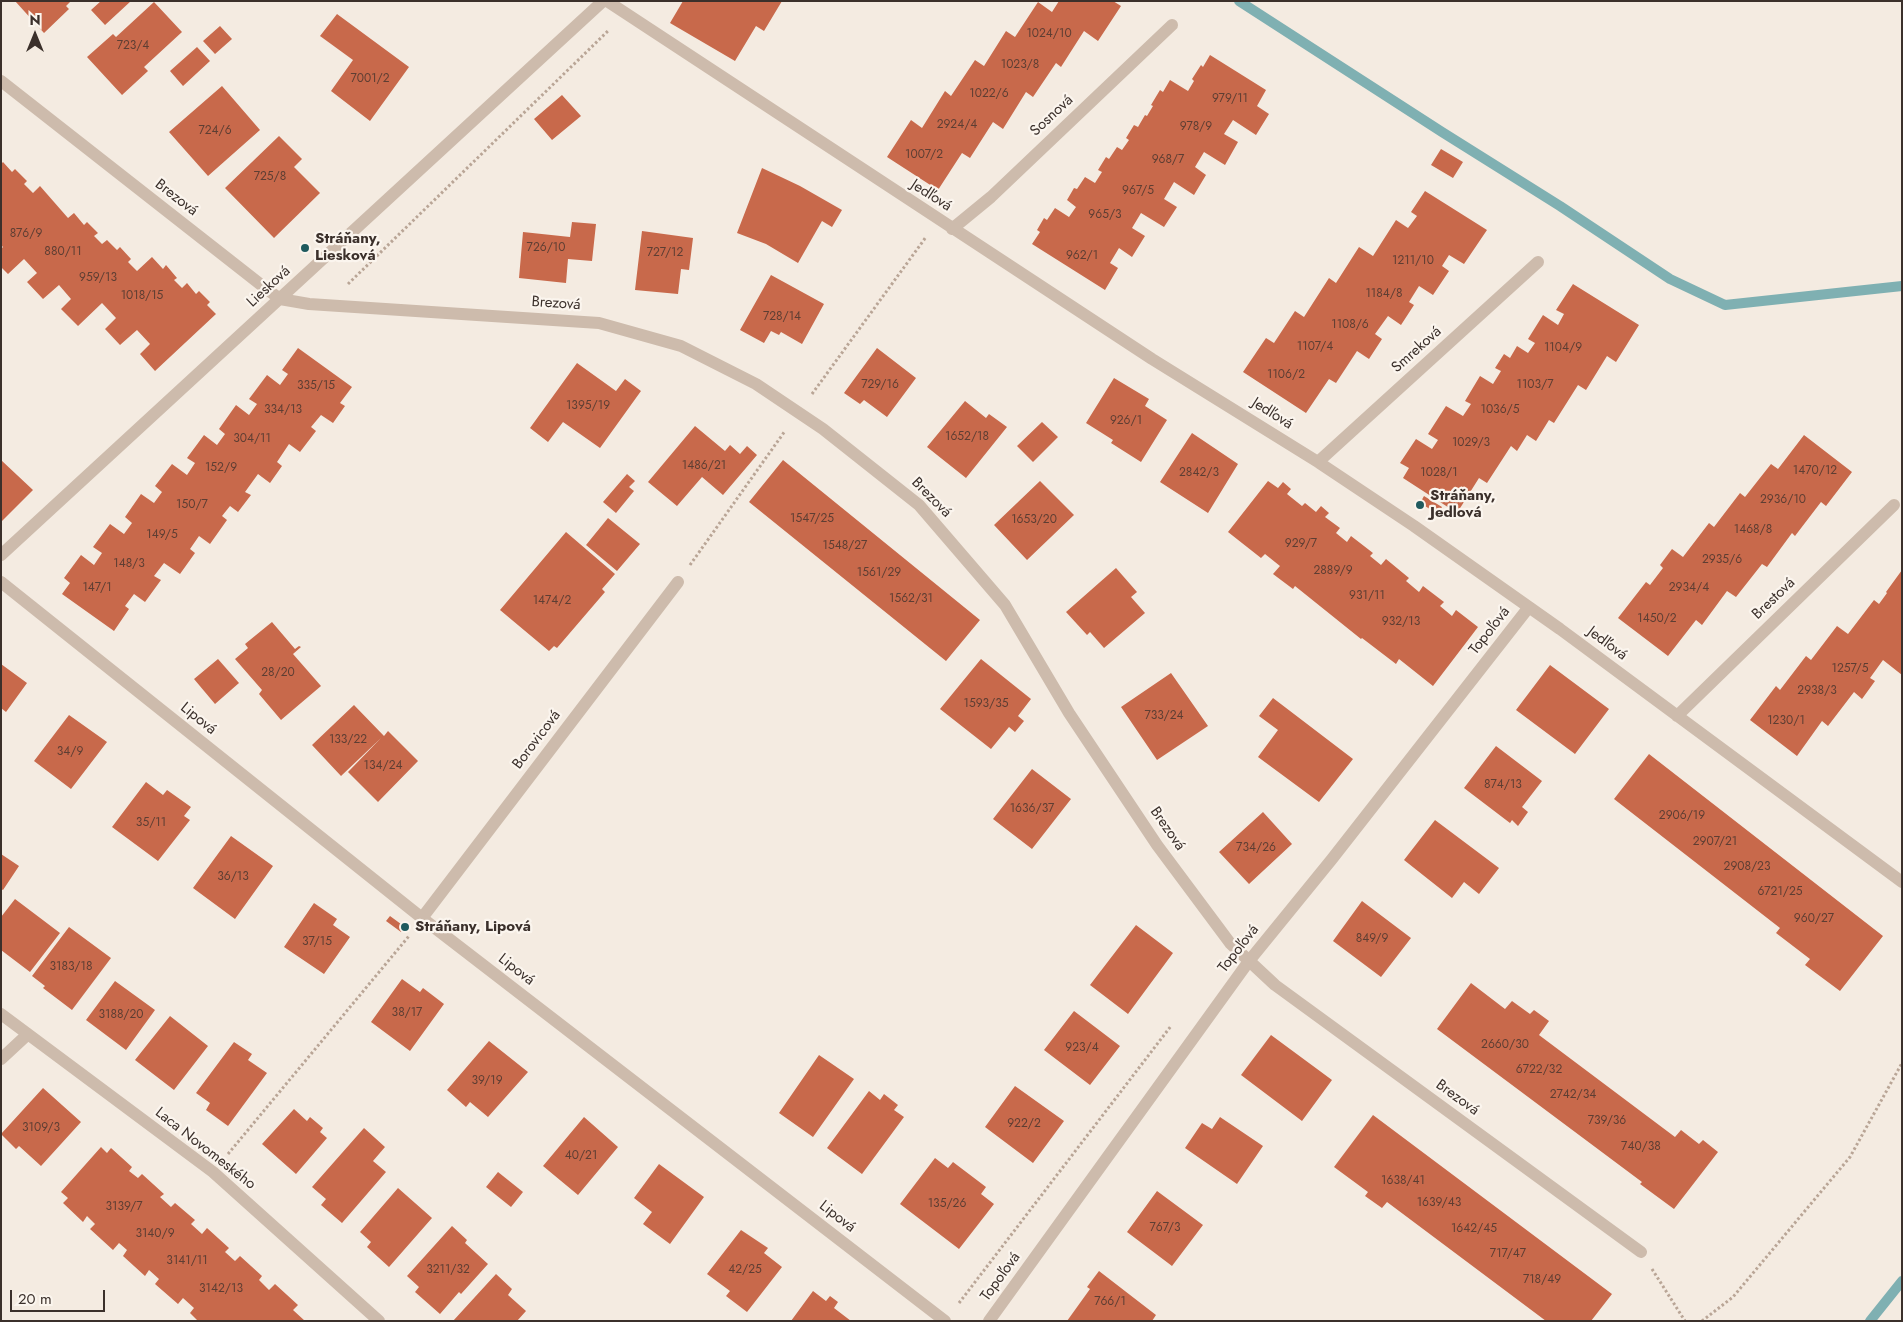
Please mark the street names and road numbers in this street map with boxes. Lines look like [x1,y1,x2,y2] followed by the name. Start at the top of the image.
[1027,92,1077,140] street label: Sosnová
[151,176,201,220] street label: Brezová
[907,176,955,216] street label: Jedľová
[244,262,294,312] street label: Liesková
[531,293,581,315] street label: Brezová
[1388,323,1446,377] street label: Smreková
[1248,394,1296,434] street label: Jedľová
[907,474,955,522] street label: Brezová
[1749,574,1799,624] street label: Brestová
[1466,604,1514,658] street label: Topoľová
[1584,623,1630,665] street label: Jedľová
[176,699,220,739] street label: Lipová
[509,707,565,773] street label: Borovicová
[1145,804,1189,854] street label: Brezová
[1215,922,1263,976] street label: Topoľová
[494,950,538,990] street label: Lipová
[1432,1076,1482,1120] street label: Brezová
[151,1104,259,1194] street label: Laca Novomeského
[815,1197,859,1237] street label: Lipová
[977,1249,1025,1305] street label: Topoľová

